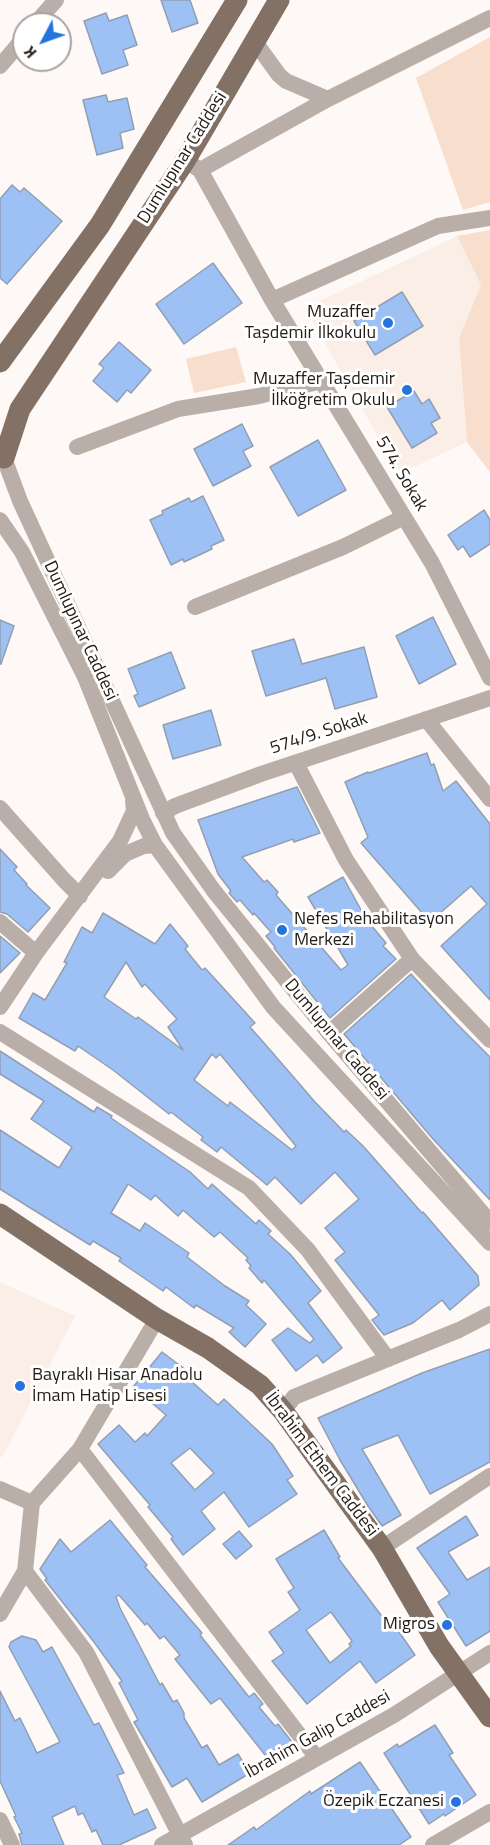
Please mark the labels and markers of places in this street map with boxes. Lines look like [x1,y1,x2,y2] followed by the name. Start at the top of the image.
[245,302,376,344] place label: Muzaffer Taşdemir İlkokulu
[381,316,395,330] marker: Muzaffer Taşdemir İlkokulu
[253,369,395,412] place label: Muzaffer Taşdemir İlköğretim Okulu
[400,383,414,397] marker: Muzaffer Taşdemir İlköğretim Okulu
[294,909,454,952] place label: Nefes Rehabilitasyon Merkezi
[275,923,289,937] marker: Nefes Rehabilitasyon Merkezi
[32,1365,202,1408] place label: Bayraklı Hisar Anadolu İmam Hatip Lisesi
[13,1379,27,1393] marker: Bayraklı Hisar Anadolu İmam Hatip Lisesi
[383,1614,435,1636] place label: Migros
[440,1618,454,1632] marker: Migros
[323,1791,444,1813] place label: Özepik Eczanesi
[449,1795,463,1809] marker: Özepik Eczanesi

